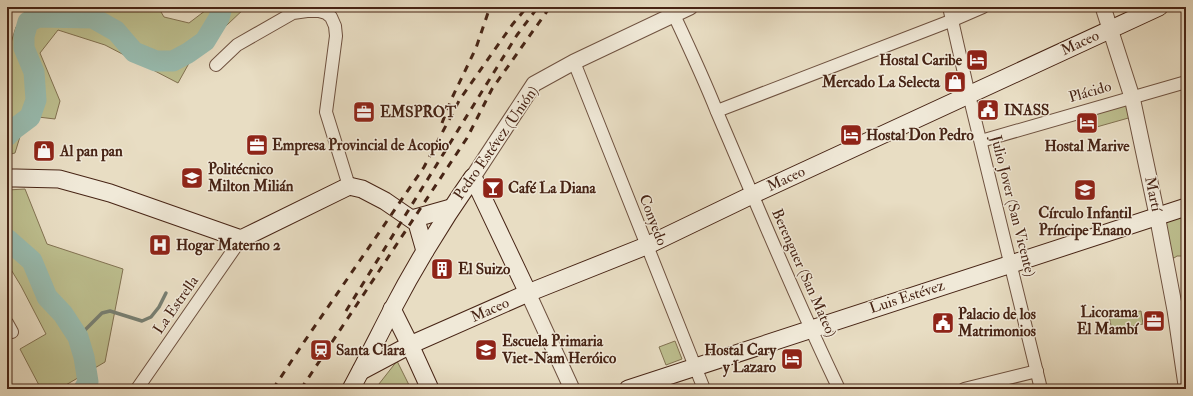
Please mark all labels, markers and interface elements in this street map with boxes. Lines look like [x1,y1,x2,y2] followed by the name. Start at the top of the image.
[1058,26,1102,60] street label: Maceo
[964,47,990,73] hotel icon: Hostal Caribe
[879,51,963,70] place label: Hostal Caribe
[942,69,968,95] shop icon: Mercado La Selecta
[821,73,941,92] place label: Mercado La Selecta
[1067,77,1113,107] street label: Plácido
[449,82,543,204] street label: Pedro Estévez (Unión)
[975,97,1001,123] public building icon: INASS
[351,99,377,125] office icon: EMSPROT
[1004,101,1049,120] place label: INASS
[380,103,457,122] place label: EMSPROT
[1074,110,1100,136] hotel icon: Hostal Marive
[838,122,864,148] hotel icon: Hostal Don Pedro
[866,126,974,145] place label: Hostal Don Pedro
[244,132,270,158] office icon: Empresa Provincial de Acopio
[985,132,1040,279] street label: Julio Jover (San Vicente)
[272,136,450,156] place label: Empresa Provincial de Acopio
[1044,137,1130,156] place label: Hostal Marive
[31,138,57,164] shop icon: Al pan pan
[59,142,123,162] place label: Al pan pan
[207,160,294,196] place label: Politécnico Milton Milián
[764,162,808,196] street label: Maceo
[179,165,205,191] school or university icon: Politécnico Milton Milián
[480,175,506,201] bar icon: Café La Diana
[1140,175,1166,214] street label: Martí
[1072,177,1098,203] school or university icon: Círculo Infantil Príncipe Enano
[508,179,597,198] place label: Café La Diana
[635,192,671,248] street label: Conyedo
[1038,204,1132,241] place label: Círculo Infantil Príncipe Enano
[767,206,841,340] street label: Berenguer (San Mateo)
[147,232,173,258] hospital icon: Hogar Materno 2
[176,236,281,256] place label: Hogar Materno 2
[429,256,455,282] building icon: El Suizo
[458,260,511,279] place label: El Suizo
[149,272,203,338] street label: La Estrella
[867,276,947,318] street label: Luis Estévez
[468,293,512,327] street label: Maceo
[1077,303,1140,339] place label: Licorama El Mambí
[957,305,1036,341] place label: Palacio de los Matrimonios
[1141,308,1167,334] office icon: Licorama El Mambí
[930,310,956,336] public building icon: Palacio de los Matrimonios
[501,332,617,368] place label: Escuela Primaria Viet-Nam Heróico
[308,337,334,363] station icon: Santa Clara
[473,337,499,363] school or university icon: Escuela Primaria Viet-Nam Heróico
[336,341,406,360] place label: Santa Clara
[704,341,777,378] place label: Hostal Cary y Lazaro
[779,346,805,372] hotel icon: Hostal Cary y Lazaro

